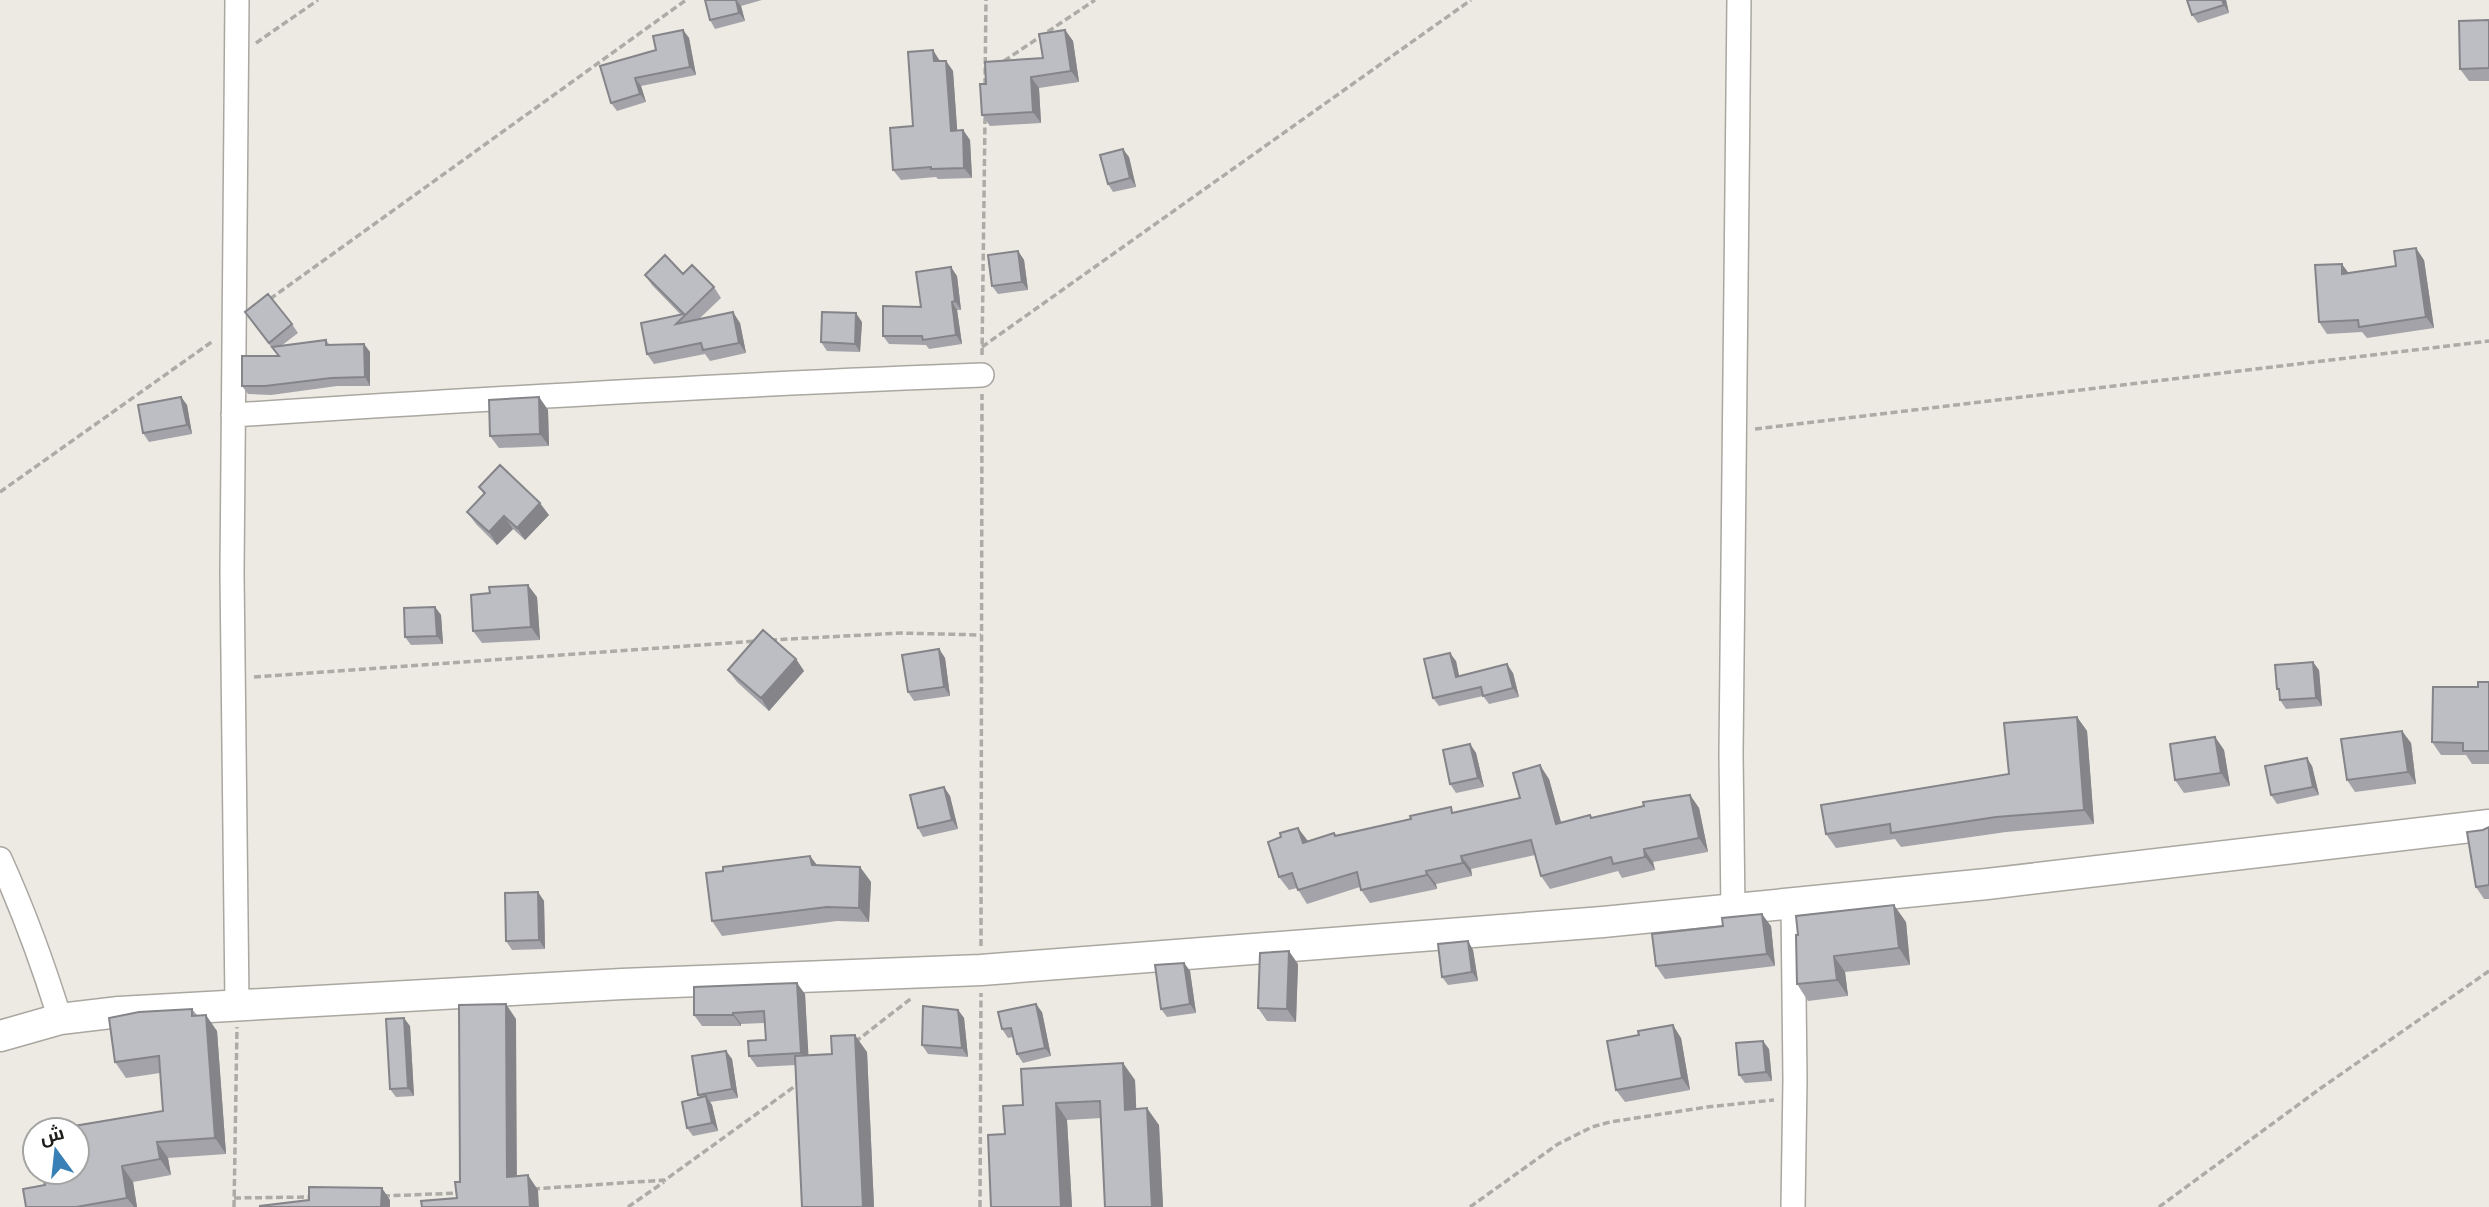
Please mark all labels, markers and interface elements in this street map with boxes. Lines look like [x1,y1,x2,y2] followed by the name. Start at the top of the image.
[21,1116,91,1186] north arrow
[37,1120,67,1150] text: ش

